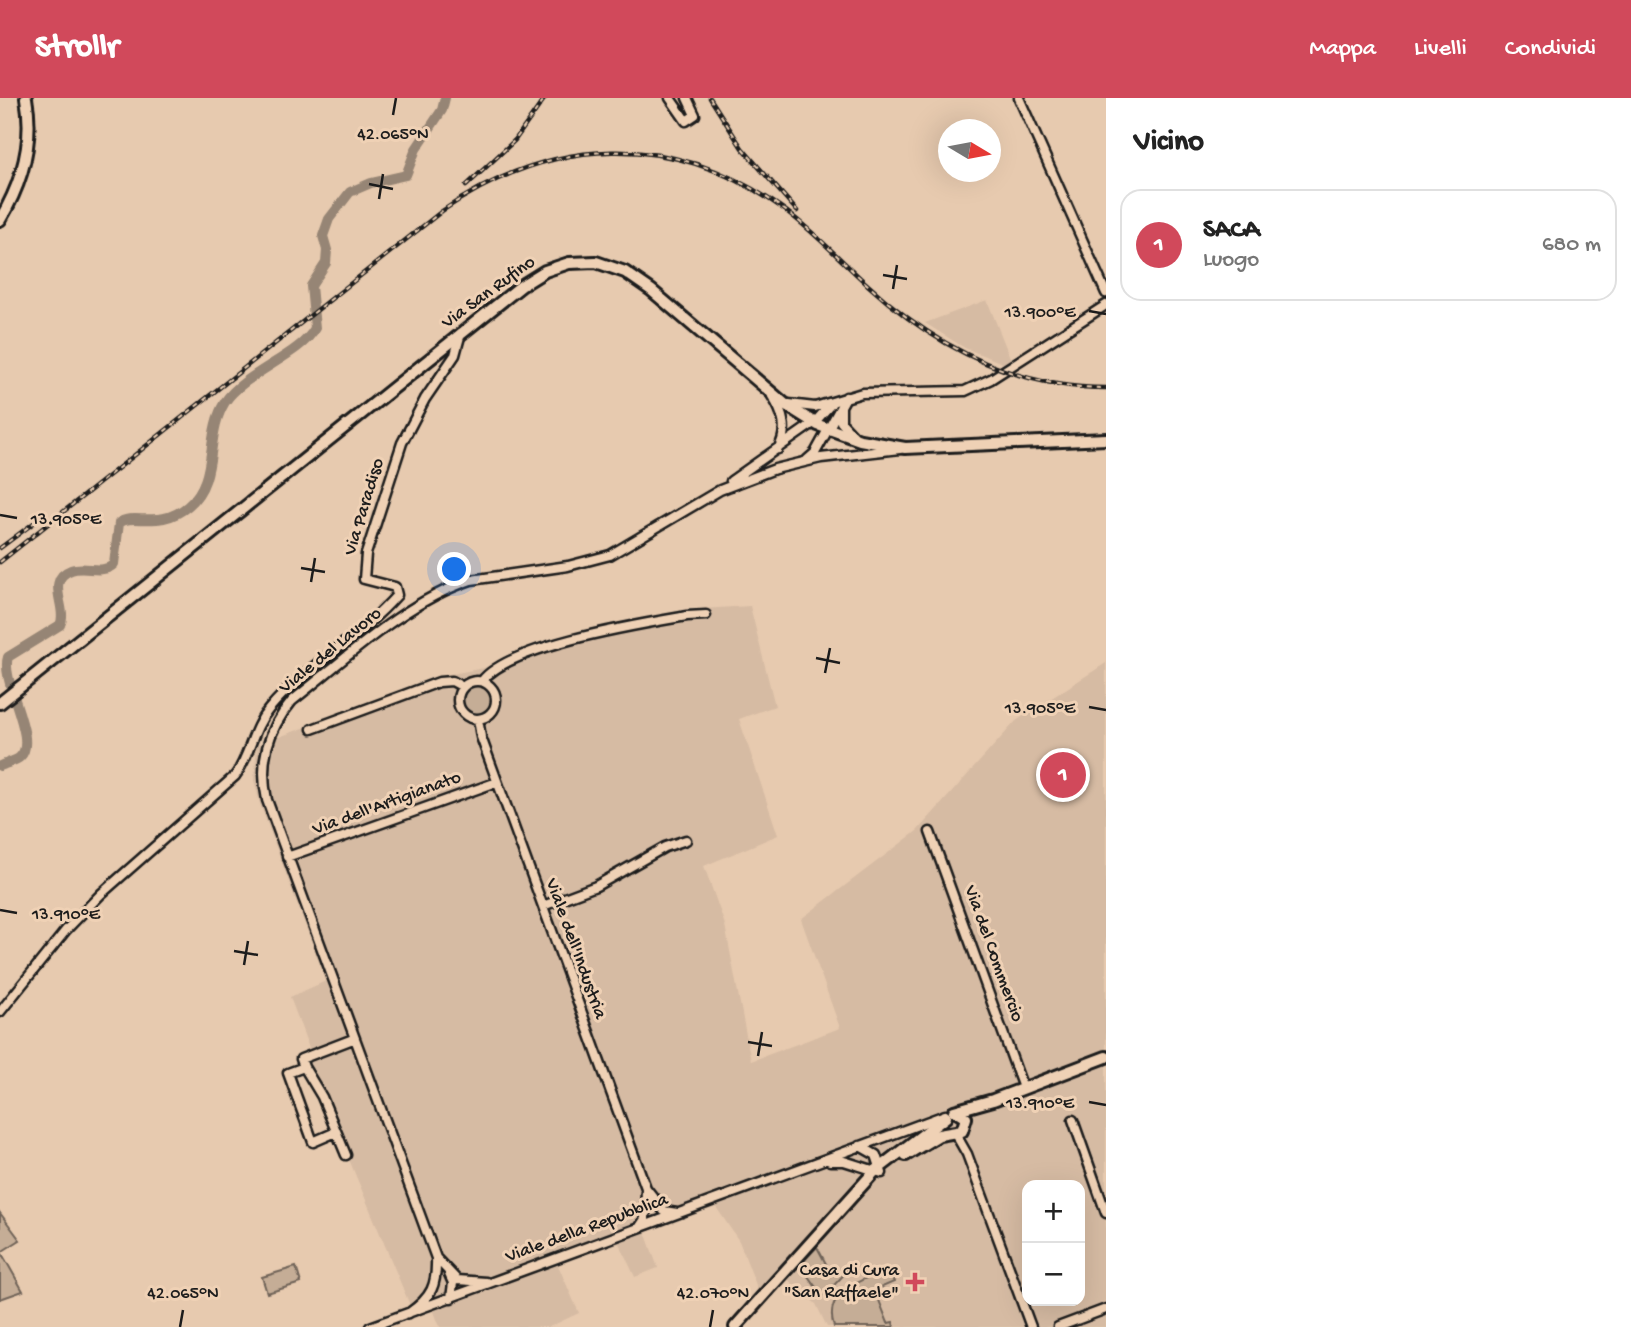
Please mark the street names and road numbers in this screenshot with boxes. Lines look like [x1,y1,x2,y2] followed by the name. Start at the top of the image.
[437,251,540,335] street label: Via San Rufino
[339,456,391,559] street label: Via Paradiso
[274,602,387,700] street label: Viale del Lavoro
[309,766,465,842] street label: Via dell'Artigianato
[539,875,612,1024] street label: Viale dell'Industria
[957,882,1028,1025] street label: Via del Commercio
[502,1188,673,1269] street label: Viale della Repubblica

